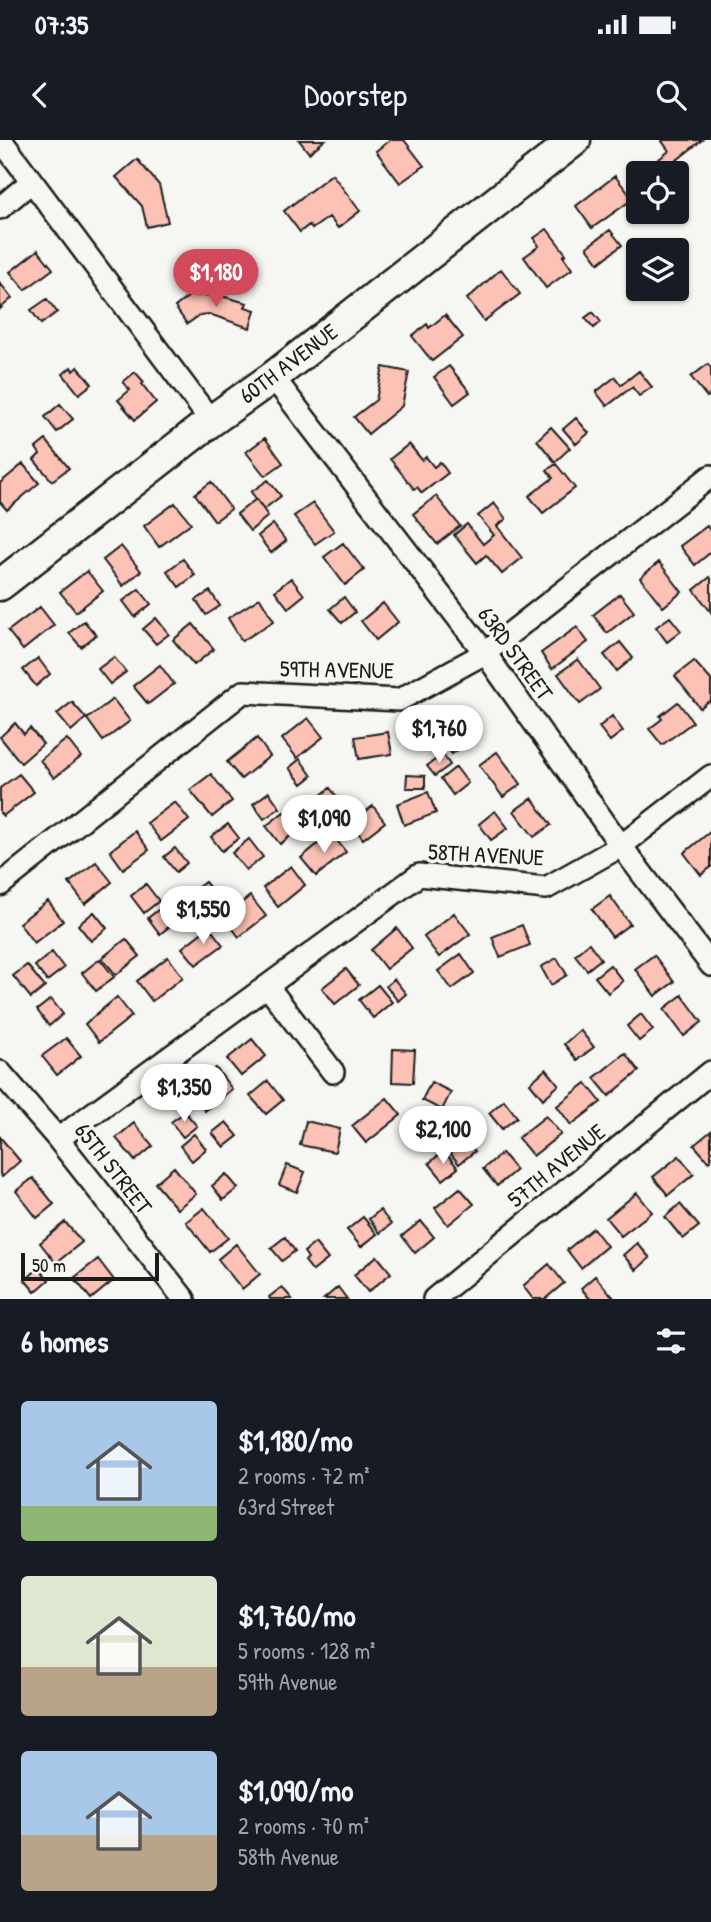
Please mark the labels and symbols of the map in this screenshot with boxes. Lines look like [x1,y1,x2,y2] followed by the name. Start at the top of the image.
[159,250,273,309] pin: $1,180
[232,316,344,410] street label: 60TH AVENUE
[471,600,561,706] street label: 63RD STREET
[280,653,394,685] street label: 59TH AVENUE
[382,706,496,765] pin: $1,760
[267,796,381,855] pin: $1,090
[427,835,545,873] street label: 58TH AVENUE
[146,886,260,946] pin: $1,550
[127,1065,241,1124] pin: $1,350
[386,1107,500,1166] pin: $2,100
[68,1116,160,1221] street label: 65TH STREET
[501,1116,611,1214] street label: 57TH AVENUE
[21,1250,159,1282] scale bar

